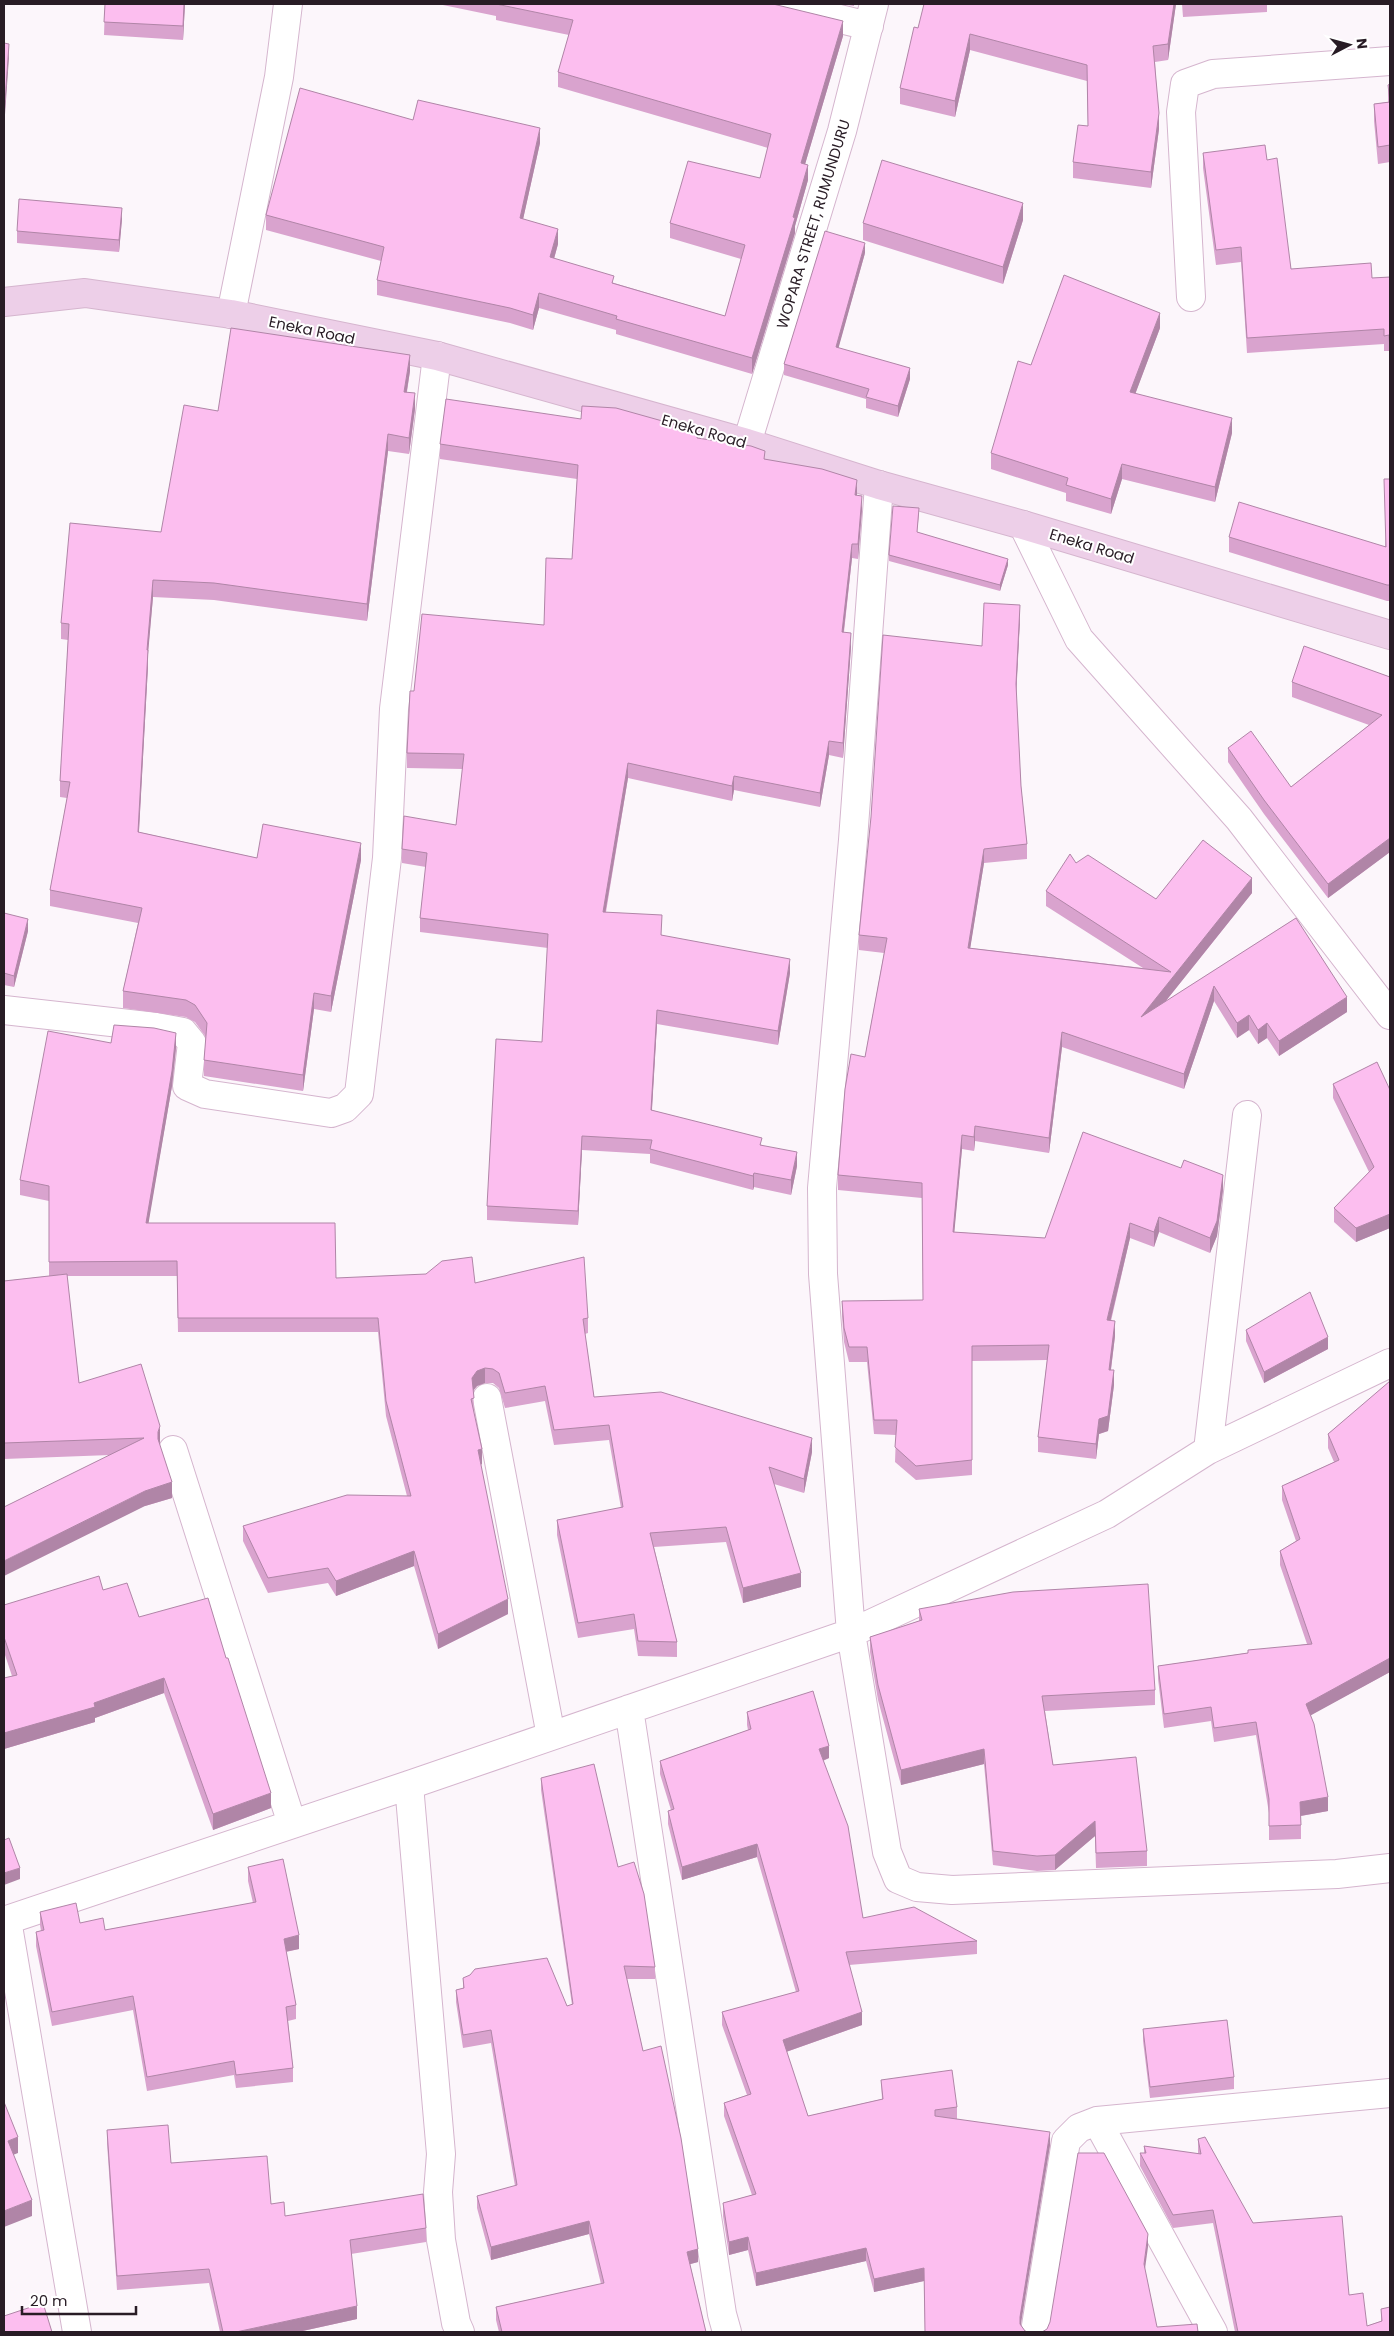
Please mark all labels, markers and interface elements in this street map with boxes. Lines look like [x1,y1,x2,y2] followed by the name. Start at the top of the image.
[1324,20,1374,70] north arrow
[1351,37,1372,50] text: N
[771,117,855,331] street label: WOPARA STREET, RUMUNDURU
[267,311,357,349] street label: Eneka Road
[659,409,749,453] street label: Eneka Road
[1047,523,1137,569] street label: Eneka Road
[22,2284,136,2316] scale bar
[30,2290,68,2311] text: 20 m

